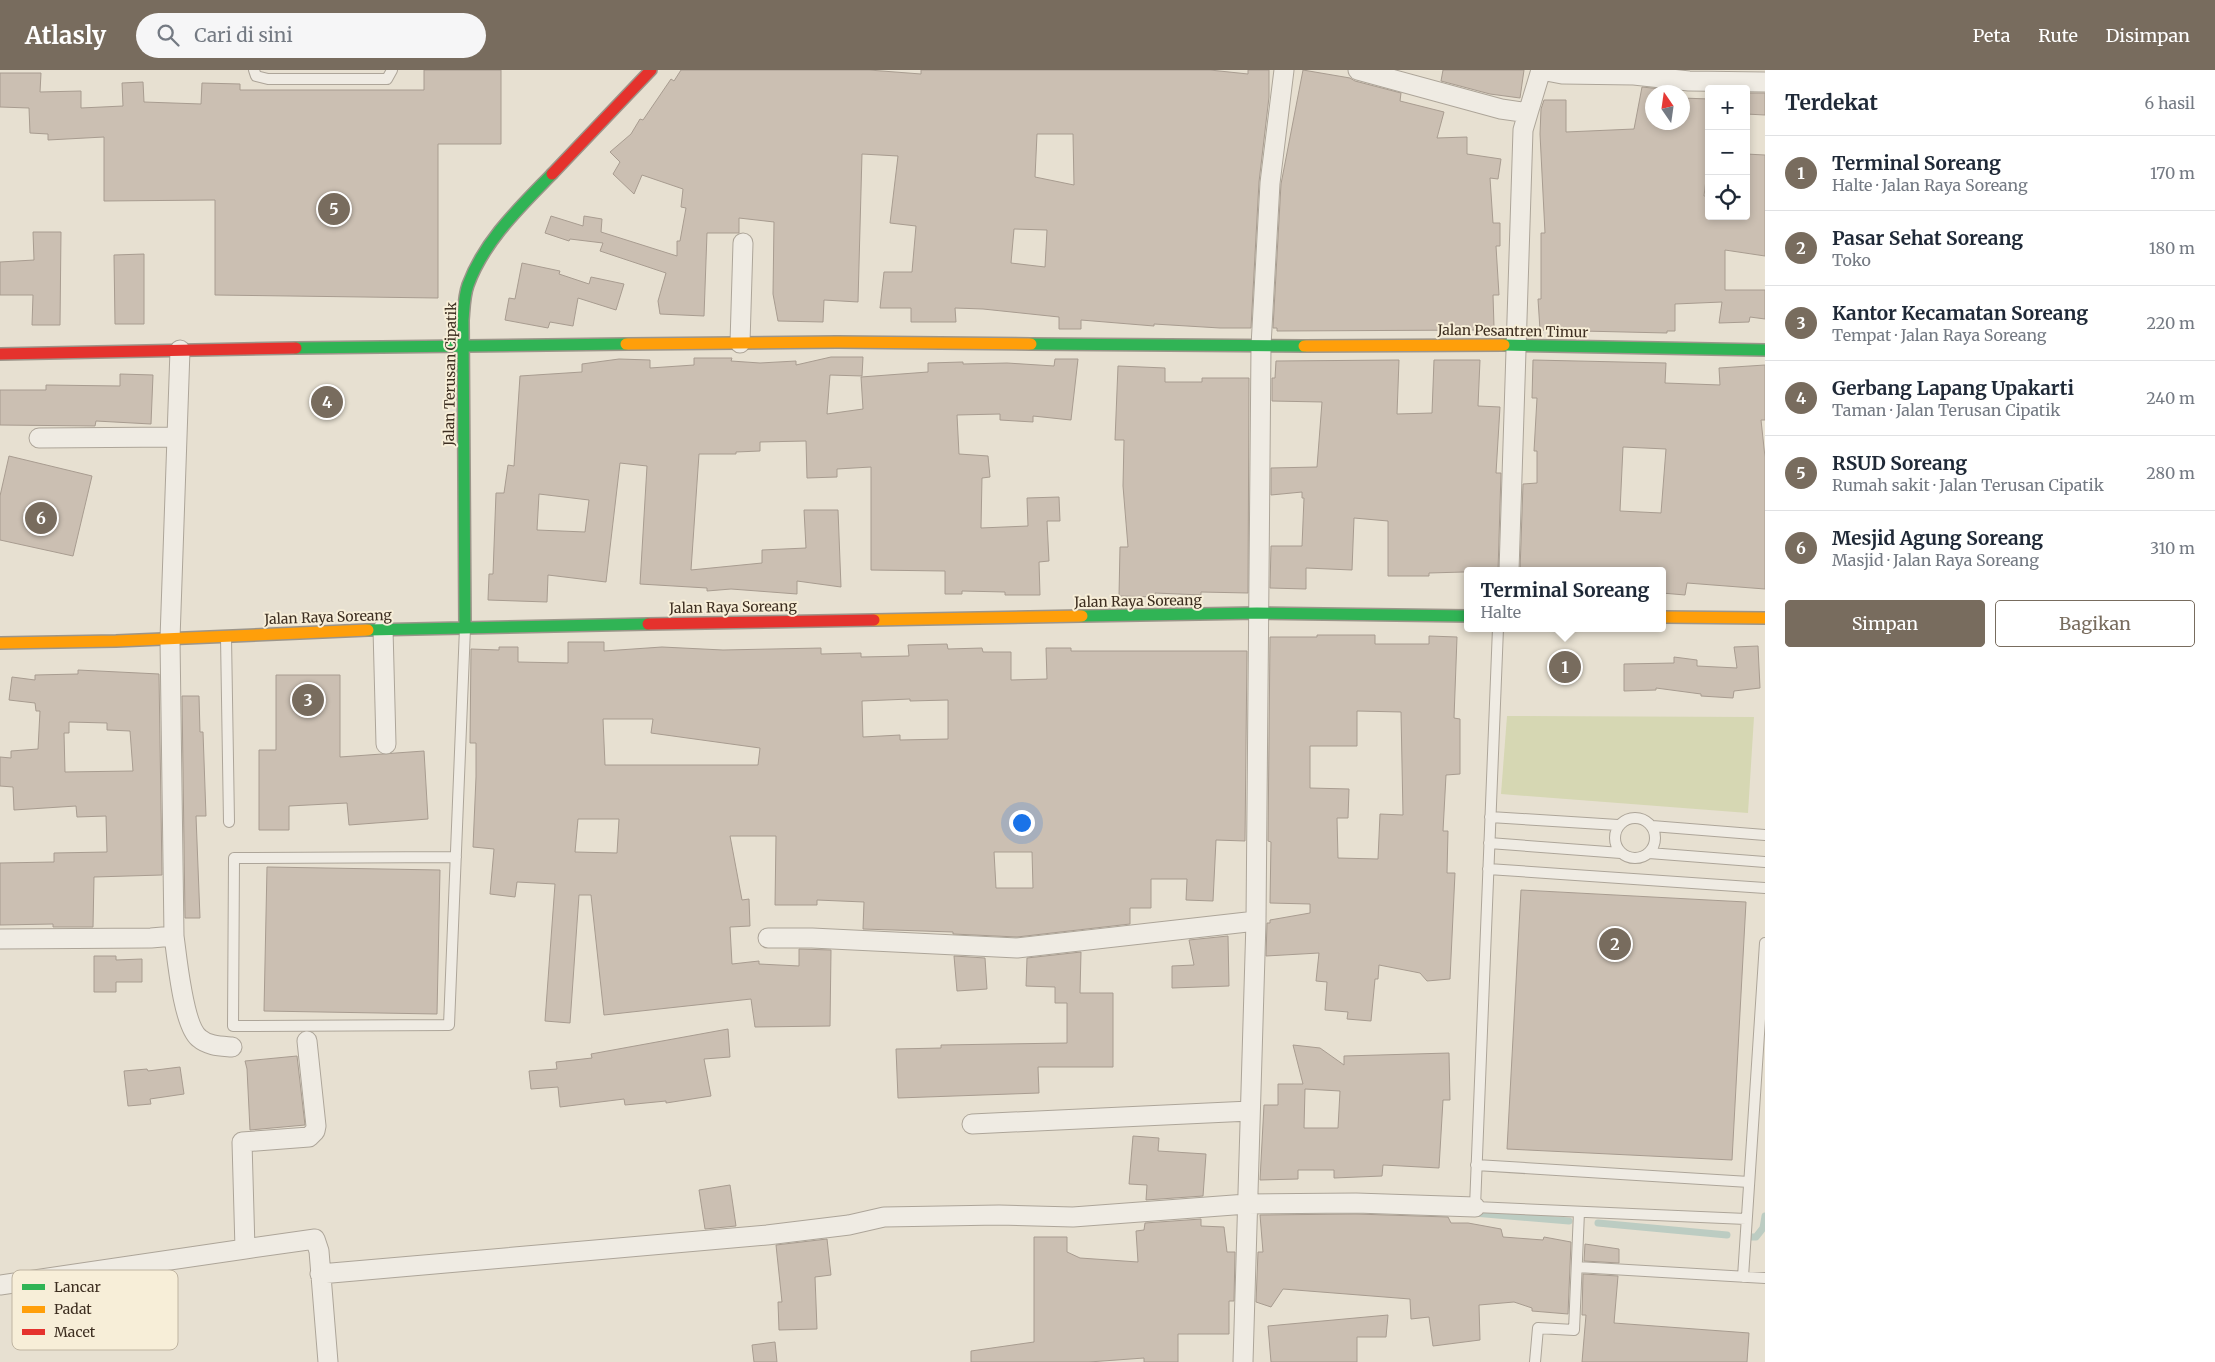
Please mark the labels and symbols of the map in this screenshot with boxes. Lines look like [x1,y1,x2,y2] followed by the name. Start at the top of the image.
[1645,85,1690,130] north arrow
[318,190,350,228] pin: 5
[440,302,460,447] street label: Jalan Terusan Cipatik
[1436,321,1589,341] street label: Jalan Pesantren Timur
[311,383,343,421] pin: 4
[25,499,57,537] pin: 6
[1073,591,1202,611] street label: Jalan Raya Soreang
[668,597,797,617] street label: Jalan Raya Soreang
[263,606,393,628] street label: Jalan Raya Soreang
[1549,648,1581,686] pin: 1
[292,681,324,719] pin: 3
[1009,810,1035,836] your location
[1599,925,1631,963] pin: 2
[12,1270,178,1350] legend
[54,1278,101,1296] text: Lancar
[54,1300,92,1318] text: Padat
[54,1323,96,1341] text: Macet

